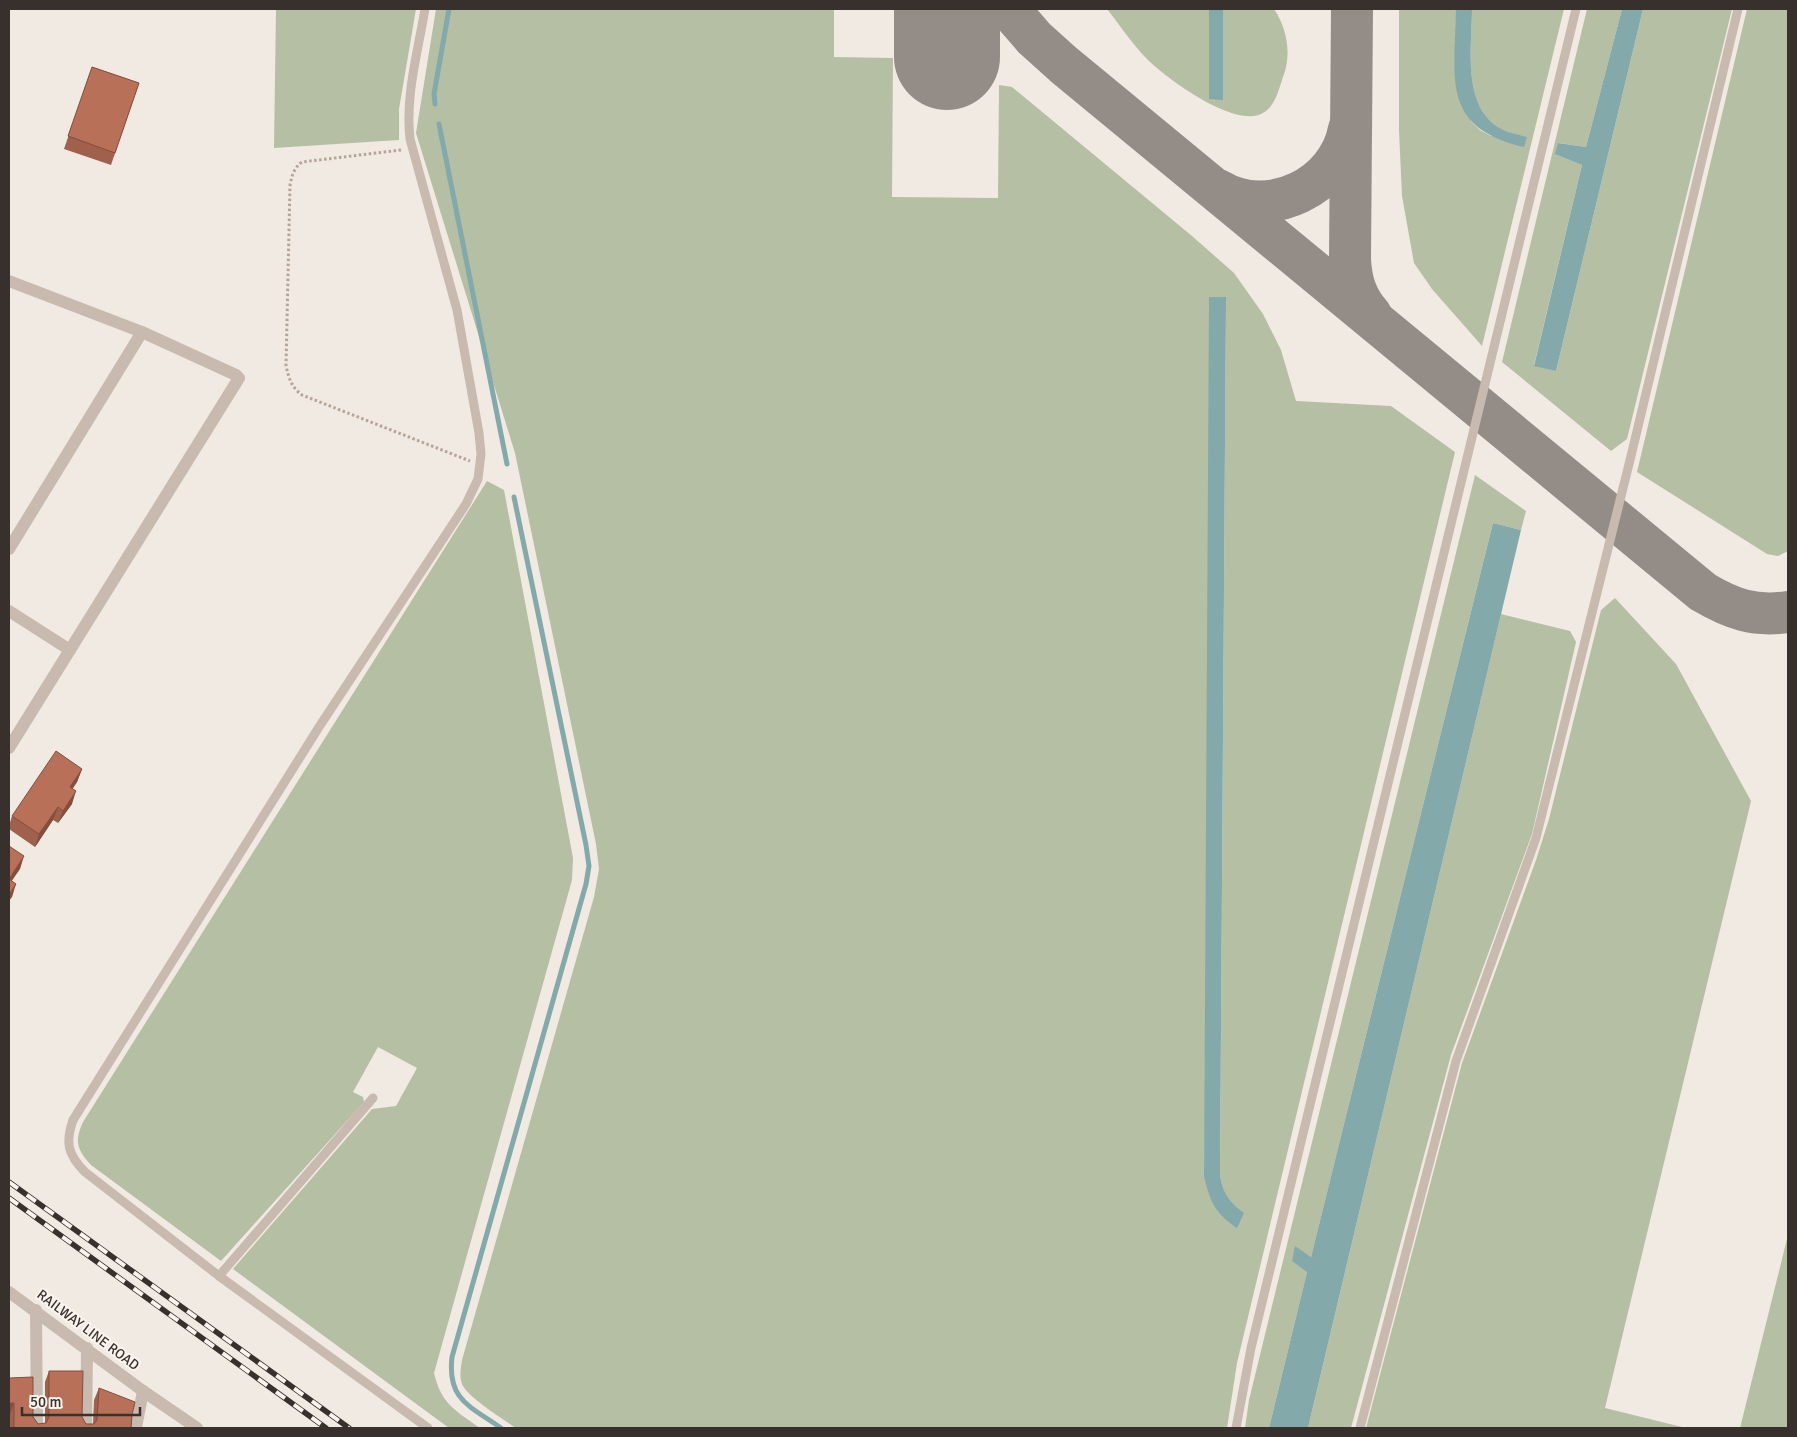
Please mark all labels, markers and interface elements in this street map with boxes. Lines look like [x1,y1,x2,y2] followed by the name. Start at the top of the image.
[33,1286,143,1374] street label: RAILWAY LINE ROAD
[22,1384,140,1416] scale bar
[30,1393,61,1411] text: 50 m

